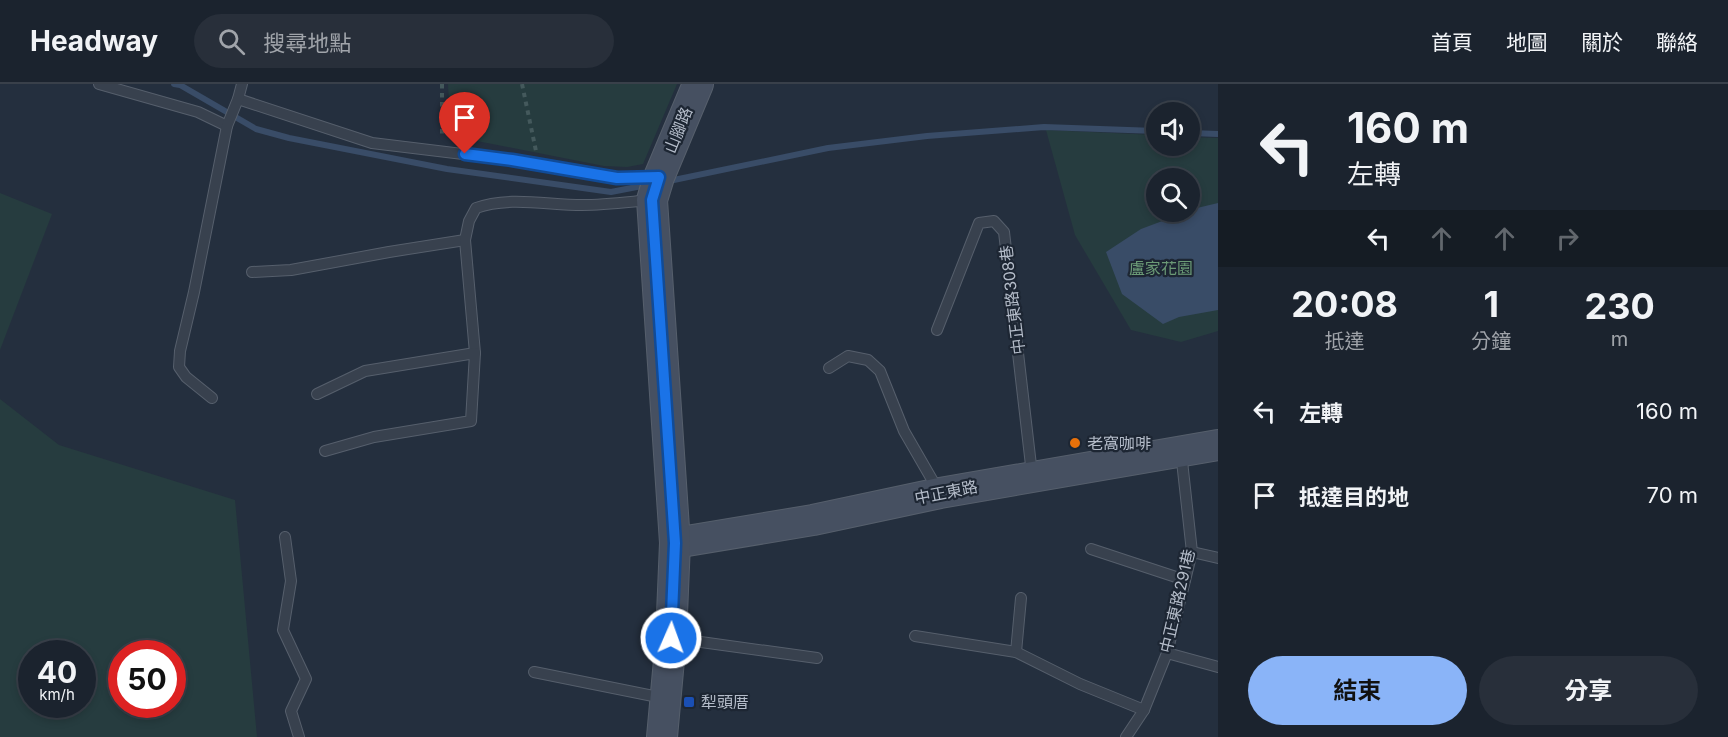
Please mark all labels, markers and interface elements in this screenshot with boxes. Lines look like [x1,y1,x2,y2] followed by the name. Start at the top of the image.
[194,14,614,68] search box
[30,24,158,58] text: Headway
[215,25,248,58] icon: search
[263,30,351,56] text: 搜尋地點
[1431,30,1473,55] text: 首頁
[1506,30,1548,55] text: 地圖
[1581,30,1623,55] text: 關於
[1656,30,1698,55] text: 聯絡
[439,92,490,154] pin
[448,101,481,134] icon: arrive
[1146,102,1200,222] map controls
[1146,102,1200,156] button: sound
[1347,102,1469,153] text: 160 m
[660,104,696,156] street label: 山腳路
[1248,108,1326,186] icon: left
[1347,158,1401,191] text: 左轉
[1146,168,1200,222] button: search
[1362,222,1395,255] icon: left
[1425,222,1458,255] icon: ahead
[1488,222,1521,255] icon: ahead
[1551,222,1584,255] icon: right
[995,244,1029,356] street label: 中正東路308巷
[1129,258,1193,278] park label: 盧家花園
[1291,282,1398,326] text: 20:08
[1483,282,1499,326] text: 1
[1584,284,1655,328] text: 230
[1611,327,1628,351] text: m
[1325,329,1365,353] text: 抵達
[1471,329,1511,353] text: 分鐘
[1248,395,1281,428] icon: left
[1636,398,1698,424] text: 160 m
[1299,400,1343,426] text: 左轉
[1087,433,1151,453] place label: 老窩咖啡
[1068,436,1082,450] marker: 老窩咖啡
[913,476,979,508] street label: 中正東路
[1248,479,1281,512] icon: arrive
[1647,482,1698,508] text: 70 m
[1299,484,1409,510] text: 抵達目的地
[1155,547,1199,655] street label: 中正東路291巷
[639,606,703,670] position arrow
[108,640,186,718] speed limit sign: 50
[37,654,77,690] text: 40
[1248,656,1467,725] button: 結束
[1479,656,1698,725] button: 分享
[39,685,75,704] text: km/h
[701,692,749,712] place label: 犁頭厝
[682,695,696,709] marker: 犁頭厝

